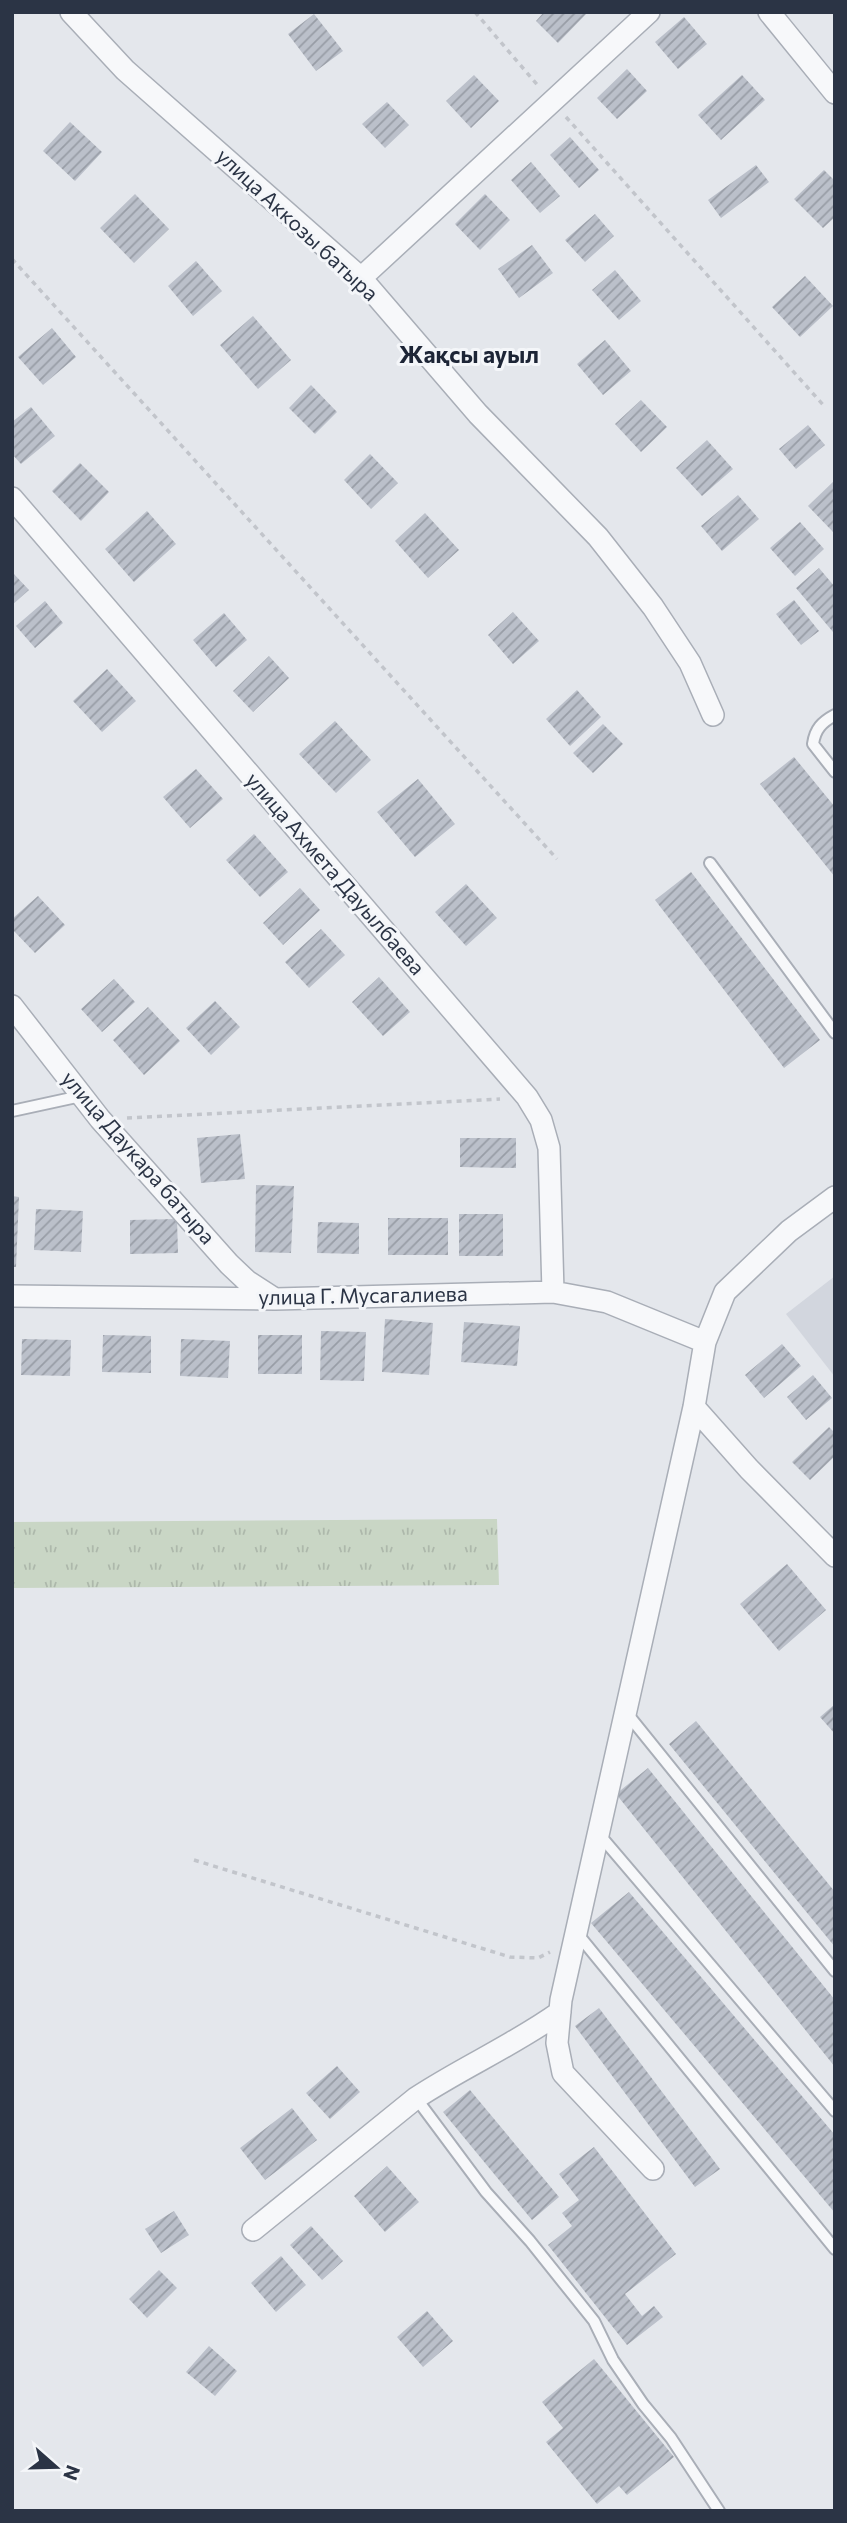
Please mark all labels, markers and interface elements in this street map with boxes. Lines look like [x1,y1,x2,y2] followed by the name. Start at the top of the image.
[212,143,384,305] street label: улица Аккозы батыра
[399,340,539,368] district label: Жақсы ауыл
[241,767,431,979] street label: улица Ахмета Дауылбаева
[57,1066,221,1248] street label: улица Даукара батыра
[258,1280,468,1309] street label: улица Г. Мусагалиева
[21,2432,91,2502] north arrow
[59,2462,86,2484] text: N

